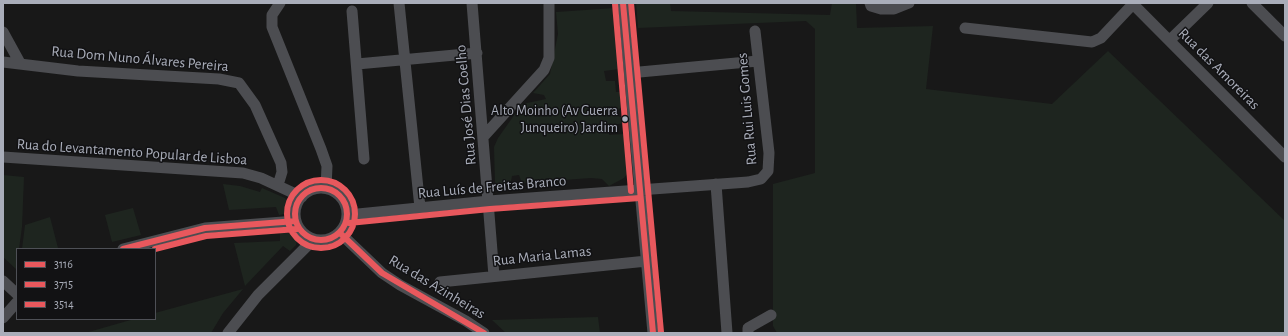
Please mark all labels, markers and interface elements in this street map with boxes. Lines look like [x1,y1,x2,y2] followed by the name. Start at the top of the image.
[1174,24,1264,114] street label: Rua das Amoreiras
[51,42,229,76] street label: Rua Dom Nuno Álvares Pereira
[452,44,480,166] street label: Rua José Dias Coelho
[733,52,761,166] street label: Rua Rui Luis Gomes
[491,103,618,136] place label: Alto Moinho (Av Guerra Junqueiro) Jardim
[620,114,630,124] marker: Alto Moinho (Av Guerra Junqueiro) Jardim
[16,135,248,169] street label: Rua do Levantamento Popular de Lisboa
[417,172,567,202] street label: Rua Luís de Freitas Branco
[492,242,592,270] street label: Rua Maria Lamas
[16,248,156,320] legend
[385,251,489,323] street label: Rua das Azinheiras
[54,258,73,270] text: 3116
[54,278,73,290] text: 3715
[54,298,74,310] text: 3514

